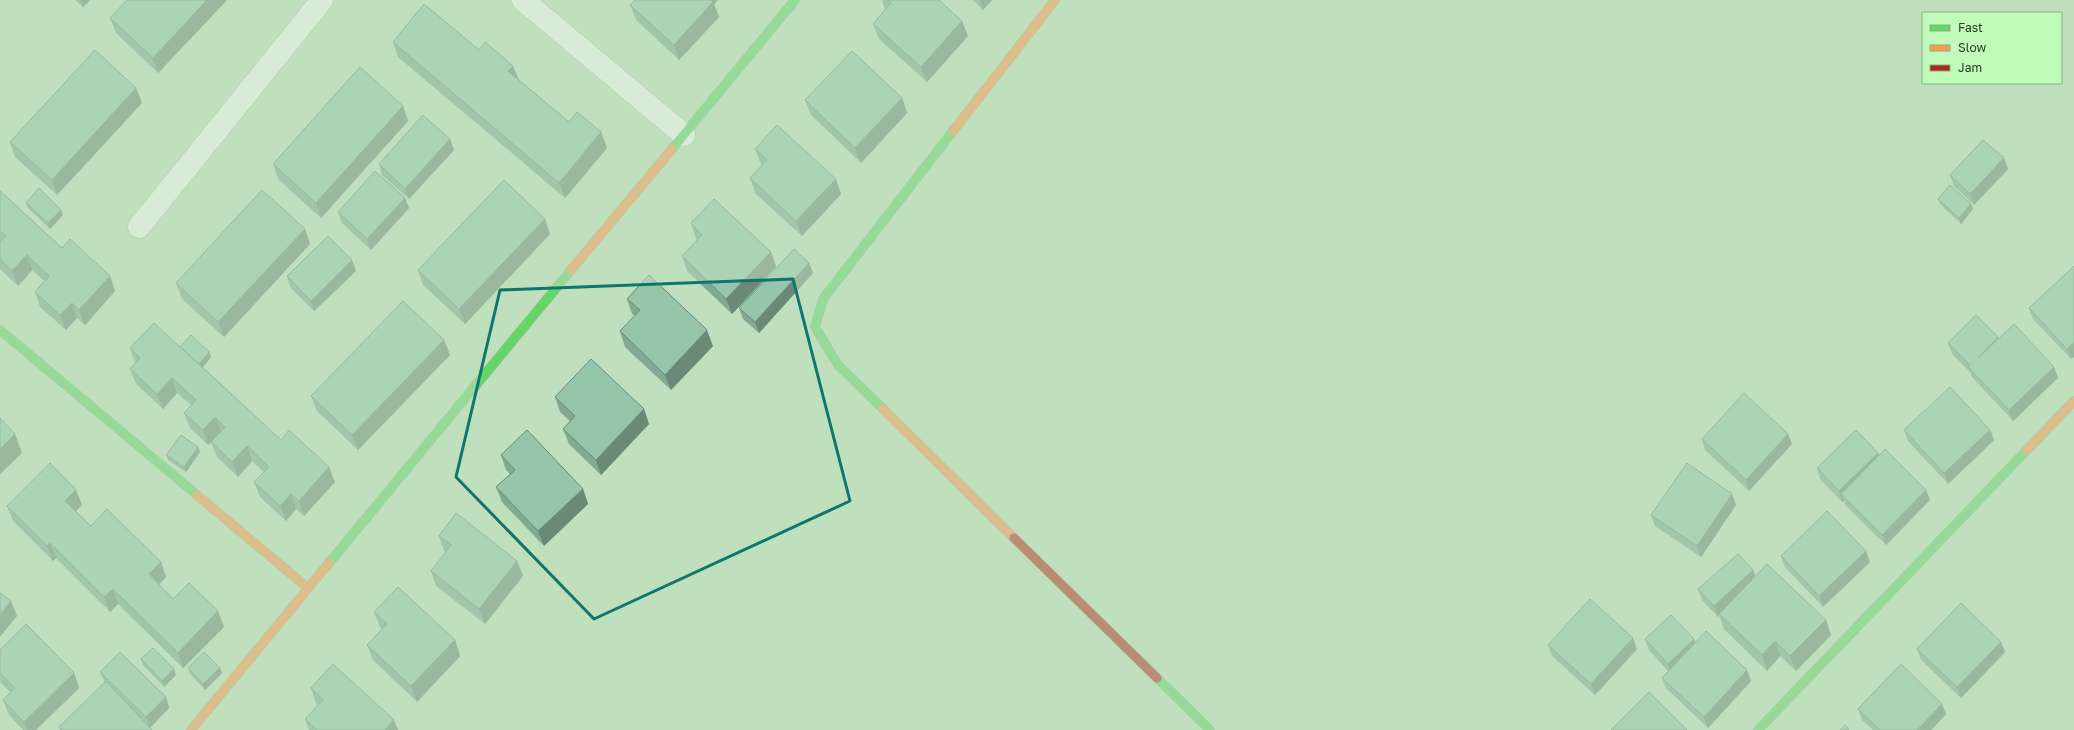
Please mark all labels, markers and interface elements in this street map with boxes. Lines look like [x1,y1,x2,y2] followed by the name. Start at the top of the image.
[1922,12,2062,84] legend
[1958,20,1983,35] text: Fast
[1958,40,1986,55] text: Slow
[1958,60,1982,75] text: Jam

